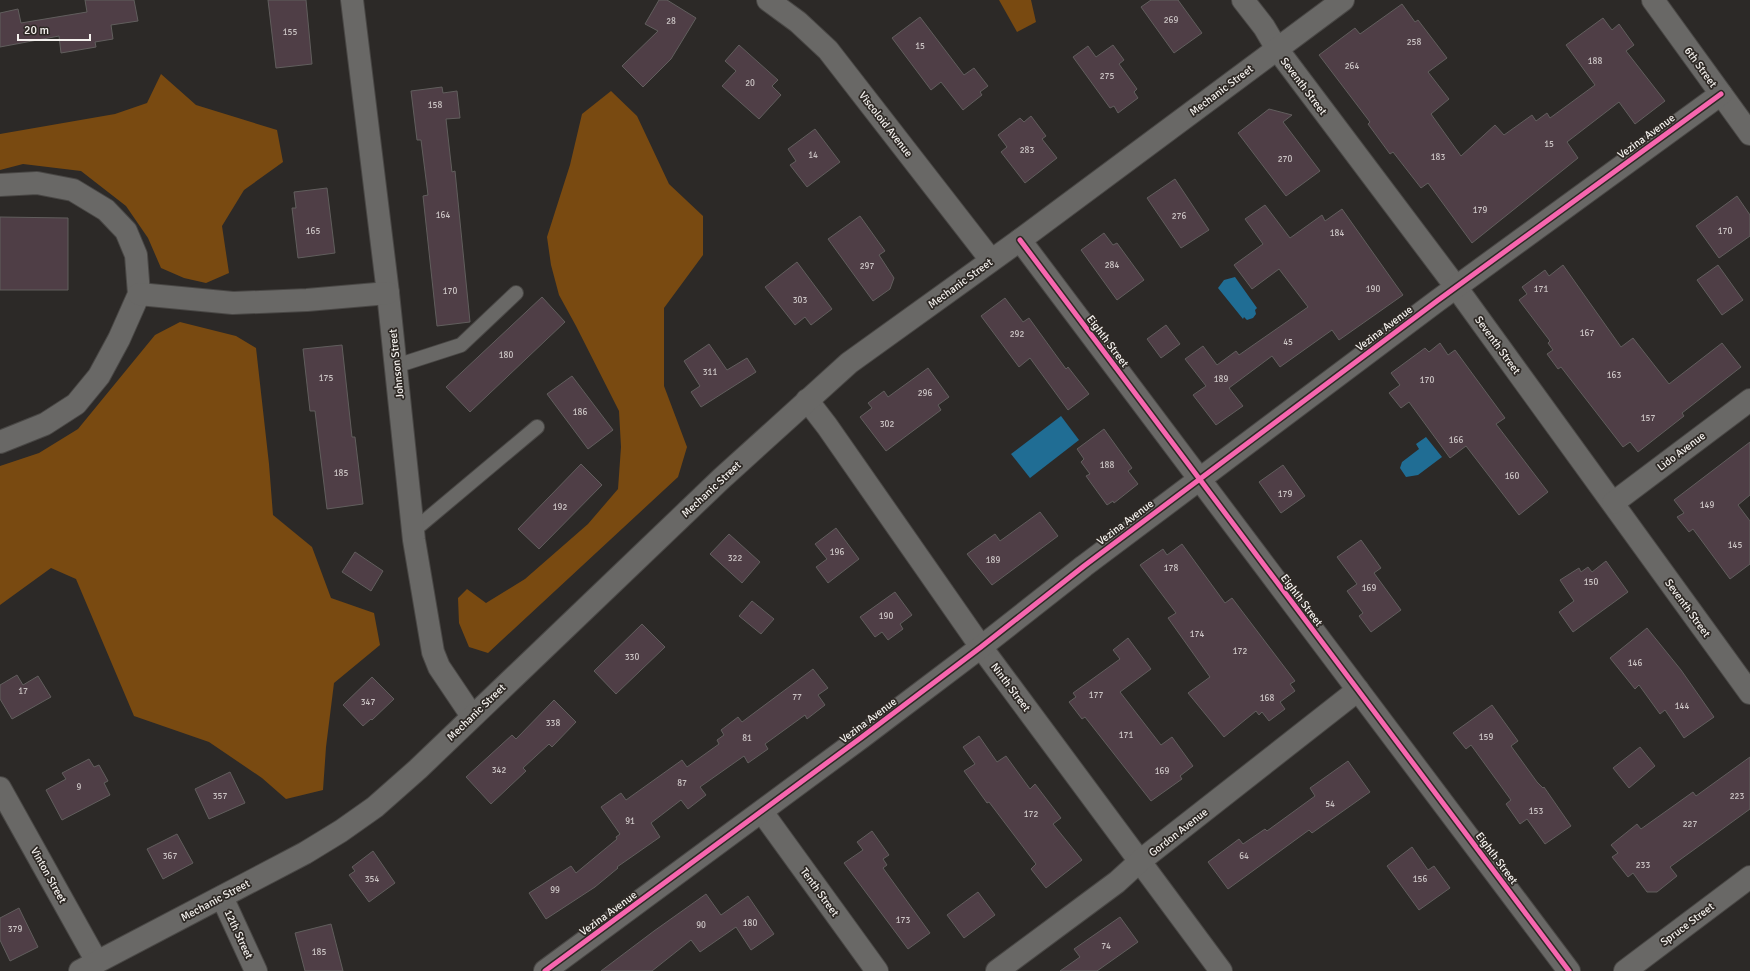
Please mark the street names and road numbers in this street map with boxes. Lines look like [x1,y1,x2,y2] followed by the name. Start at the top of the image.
[1682,45,1720,90] street label: 6th Street
[1278,55,1330,118] street label: Seventh Street
[1187,62,1256,119] street label: Mechanic Street
[856,89,915,160] street label: Viscoloid Avenue
[1615,111,1677,162] street label: Vezina Avenue
[926,256,995,311] street label: Mechanic Street
[1353,303,1415,354] street label: Vezina Avenue
[1084,313,1132,370] street label: Eighth Street
[1472,314,1523,377] street label: Seventh Street
[386,328,407,400] street label: Johnson Street
[1655,429,1708,474] street label: Lido Avenue
[679,458,744,520] street label: Mechanic Street
[1094,497,1156,548] street label: Vezina Avenue
[1278,572,1326,629] street label: Eighth Street
[1662,577,1713,640] street label: Seventh Street
[988,660,1033,714] street label: Ninth Street
[444,681,508,744] street label: Mechanic Street
[837,695,899,746] street label: Vezina Avenue
[1146,805,1210,859] street label: Gordon Avenue
[1473,830,1521,887] street label: Eighth Street
[28,845,69,906] street label: Vinton Street
[798,865,842,919] street label: Tenth Street
[178,877,252,924] street label: Mechanic Street
[577,888,639,939] street label: Vezina Avenue
[1658,900,1717,949] street label: Spruce Street
[221,908,256,961] street label: 12th Street

